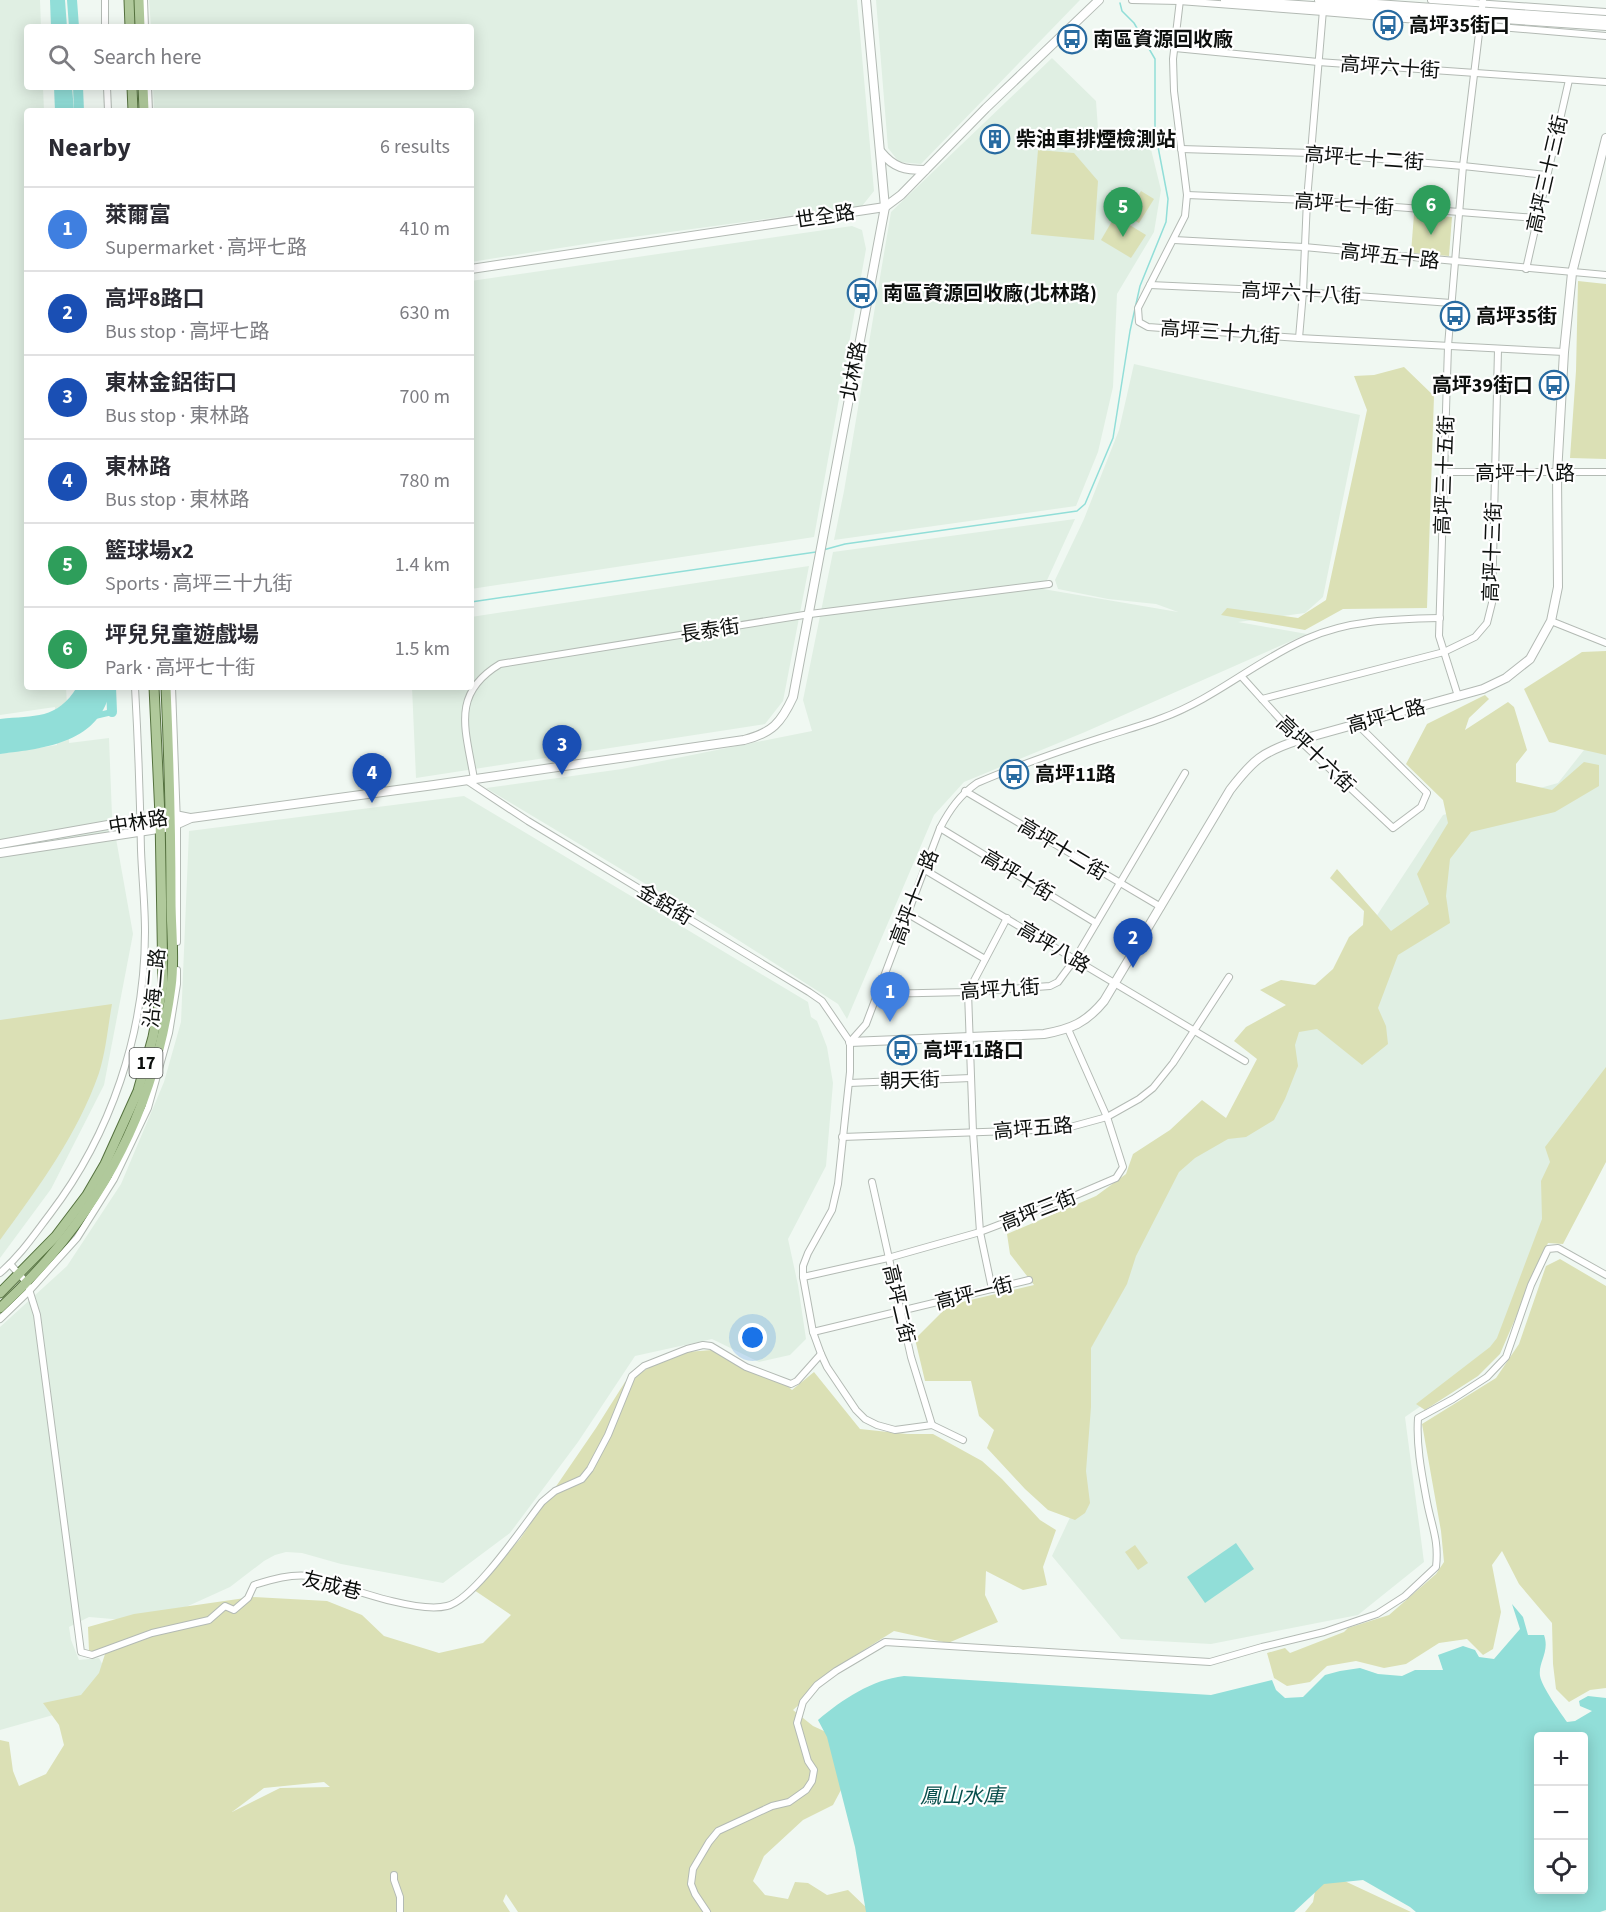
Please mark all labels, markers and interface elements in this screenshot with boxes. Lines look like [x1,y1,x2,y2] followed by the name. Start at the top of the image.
[1372,9,1404,41] bus stop icon: 高坪35街口
[1409,12,1510,40] place label: 高坪35街口
[1056,23,1088,55] bus stop icon: 南區資源回收廠
[24,24,474,90] search box
[1093,26,1233,54] place label: 南區資源回收廠
[45,41,78,74] icon: search
[93,41,201,73] text: Search here
[1339,51,1441,85] street label: 高坪六十街
[1521,113,1575,236] street label: 高坪三十三街
[979,123,1011,155] building icon: 柴油車排煙檢測站
[1016,126,1176,154] place label: 柴油車排煙檢測站
[48,129,131,166] text: Nearby
[380,133,450,161] text: 6 results
[1303,141,1425,177] street label: 高坪七十二街
[1412,186,1450,235] pin: 6
[1104,188,1142,237] pin: 5
[1293,188,1395,222] street label: 高坪七十街
[793,198,857,236] street label: 世全路
[105,199,171,231] text: 萊爾富
[62,215,73,243] text: 1
[400,215,450,243] text: 410 m
[105,234,307,262] text: Supermarket · 高坪七路
[1339,238,1441,276] street label: 高坪五十路
[846,277,878,309] bus stop icon: 南區資源回收廠(北林路)
[1240,277,1362,311] street label: 高坪六十八街
[883,280,1097,308] place label: 南區資源回收廠(北林路)
[105,283,205,315] text: 高坪8路口
[62,299,73,327] text: 2
[400,299,450,327] text: 630 m
[1439,300,1471,332] bus stop icon: 高坪35街
[1476,303,1557,331] place label: 高坪35街
[1159,315,1281,351] street label: 高坪三十九街
[105,318,269,346] text: Bus stop · 高坪七路
[835,339,873,403] street label: 北林路
[105,367,237,399] text: 東林金鋁街口
[1538,369,1570,401] bus stop icon: 高坪39街口
[1432,372,1533,400] place label: 高坪39街口
[62,383,73,411] text: 3
[400,383,450,411] text: 700 m
[105,402,249,430] text: Bus stop · 東林路
[1429,415,1461,535] street label: 高坪三十五街
[105,451,171,483] text: 東林路
[1475,460,1575,488] street label: 高坪十八路
[62,467,73,495] text: 4
[400,467,450,495] text: 780 m
[105,486,249,514] text: Bus stop · 東林路
[1477,502,1509,602] street label: 高坪十三街
[105,535,194,567] text: 籃球場x2
[62,551,73,579] text: 5
[395,551,450,579] text: 1.4 km
[105,570,292,598] text: Sports · 高坪三十九街
[678,612,742,650] street label: 長泰街
[105,619,259,651] text: 坪兒兒童遊戲場
[62,635,73,663] text: 6
[395,635,450,663] text: 1.5 km
[105,654,255,682] text: Park · 高坪七十街
[1344,693,1429,741] street label: 高坪七路
[1270,710,1361,800] street label: 高坪十六街
[542,726,582,775] pin: 3
[352,754,392,803] pin: 4
[998,758,1030,790] bus stop icon: 高坪11路
[1035,761,1116,789] place label: 高坪11路
[106,804,170,842] street label: 中林路
[1012,812,1113,888] street label: 高坪十二街
[976,843,1059,908] street label: 高坪十街
[884,846,946,949] street label: 高坪十一路
[632,877,697,932] street label: 金鋁街
[1012,915,1095,980] street label: 高坪八路
[1114,918,1152,968] pin: 2
[138,947,172,1029] street label: 沿海二路
[870,972,910,1022] pin: 1
[959,973,1041,1007] street label: 高坪九街
[886,1034,918,1066] bus stop icon: 高坪11路口
[923,1037,1024,1065] place label: 高坪11路口
[130,1048,162,1078] road number: 17
[880,1066,941,1096] street label: 朝天街
[992,1112,1074,1146] street label: 高坪五路
[996,1184,1081,1238] street label: 高坪三街
[875,1262,921,1346] street label: 高坪二街
[932,1271,1016,1317] street label: 高坪一街
[738,1323,767,1352] your location
[299,1565,364,1607] street label: 友成巷
[1534,1732,1588,1894] map controls
[1534,1732,1588,1786] button: +
[920,1781,1007,1811] water label: 鳳山水庫
[1534,1786,1588,1840] button: −
[1534,1840,1588,1894] button: locate

